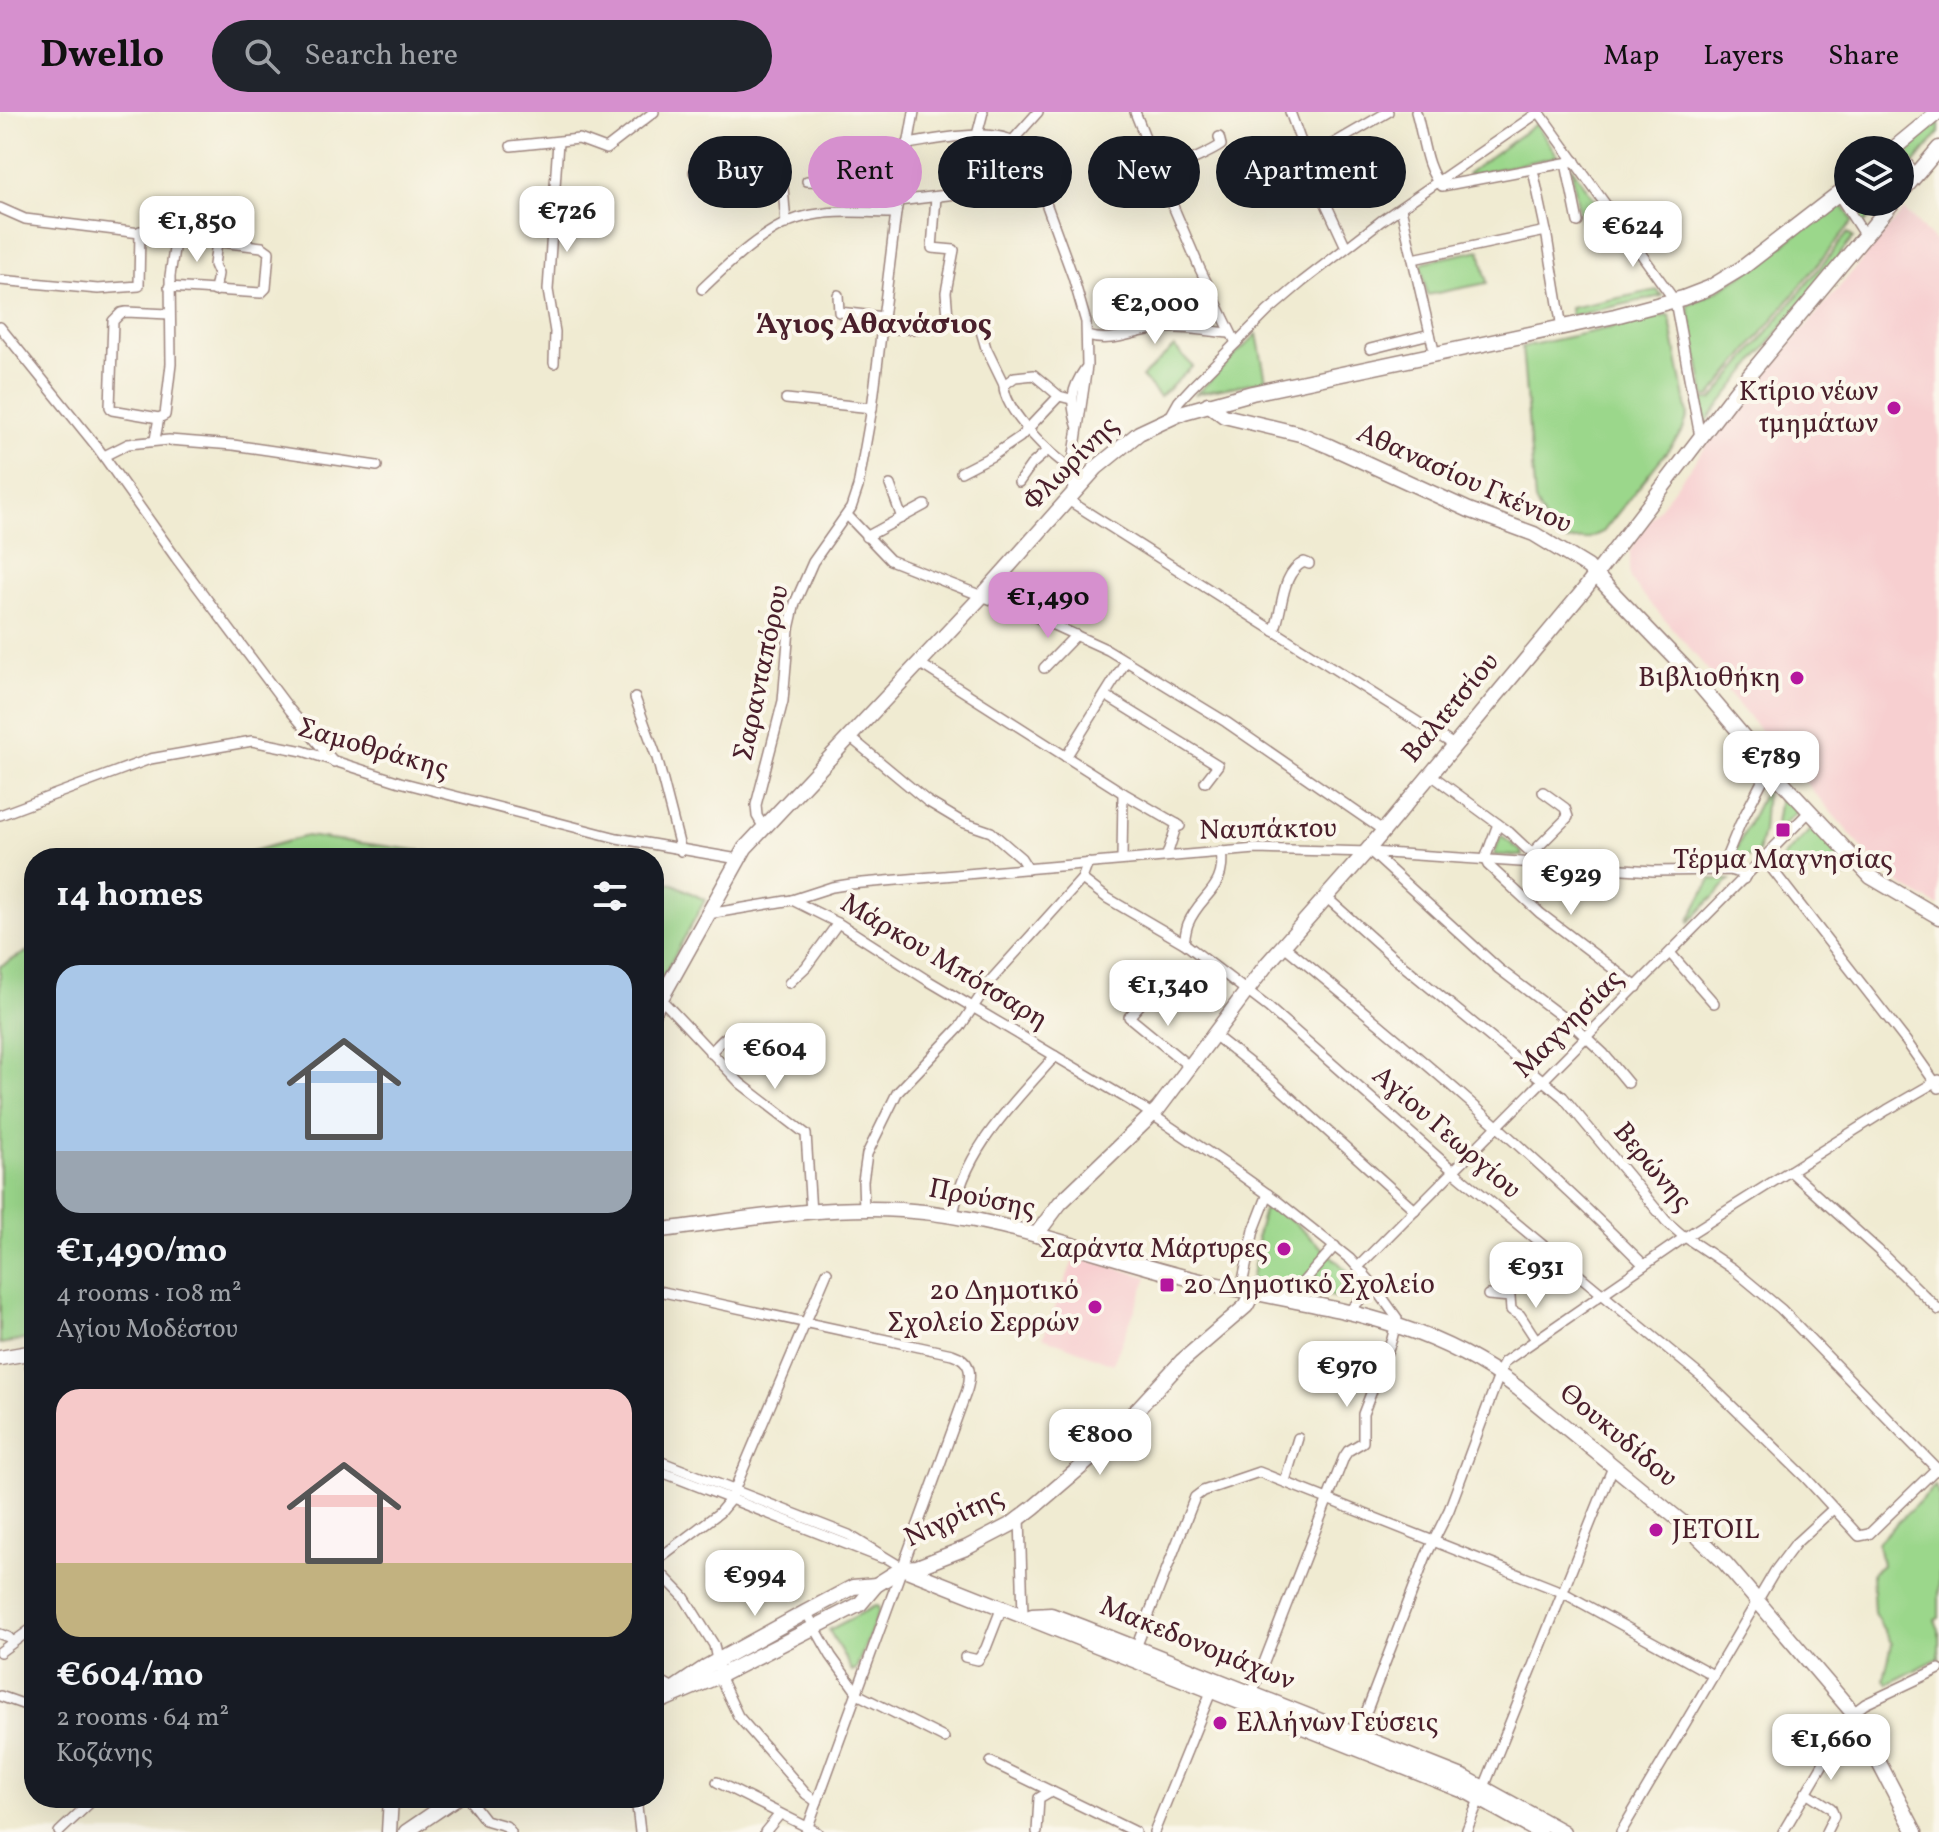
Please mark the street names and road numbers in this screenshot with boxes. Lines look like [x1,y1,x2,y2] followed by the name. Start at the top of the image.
[1014,407,1128,521] street label: Φλωρίνης
[1350,414,1578,544] street label: Αθανασίου Γκένιου
[724,582,800,764] street label: Σαρανταπόρου
[1393,644,1509,772] street label: Βαλτετσίου
[293,709,453,789] street label: Σαμοθράκης
[1199,809,1337,851] street label: Ναυπάκτου
[833,885,1055,1039] street label: Μάρκου Μπότσαρη
[1506,961,1632,1087] street label: Μαγνησίας
[1363,1057,1529,1209] street label: Αγίου Γεωργίου
[1603,1114,1701,1220] street label: Βερώνης
[925,1170,1039,1228] street label: Προύσης
[1550,1375,1686,1497] street label: Θουκυδίδου
[898,1478,1010,1558] street label: Νιγρίτης
[1094,1587,1301,1701] street label: Μακεδονομάχων

